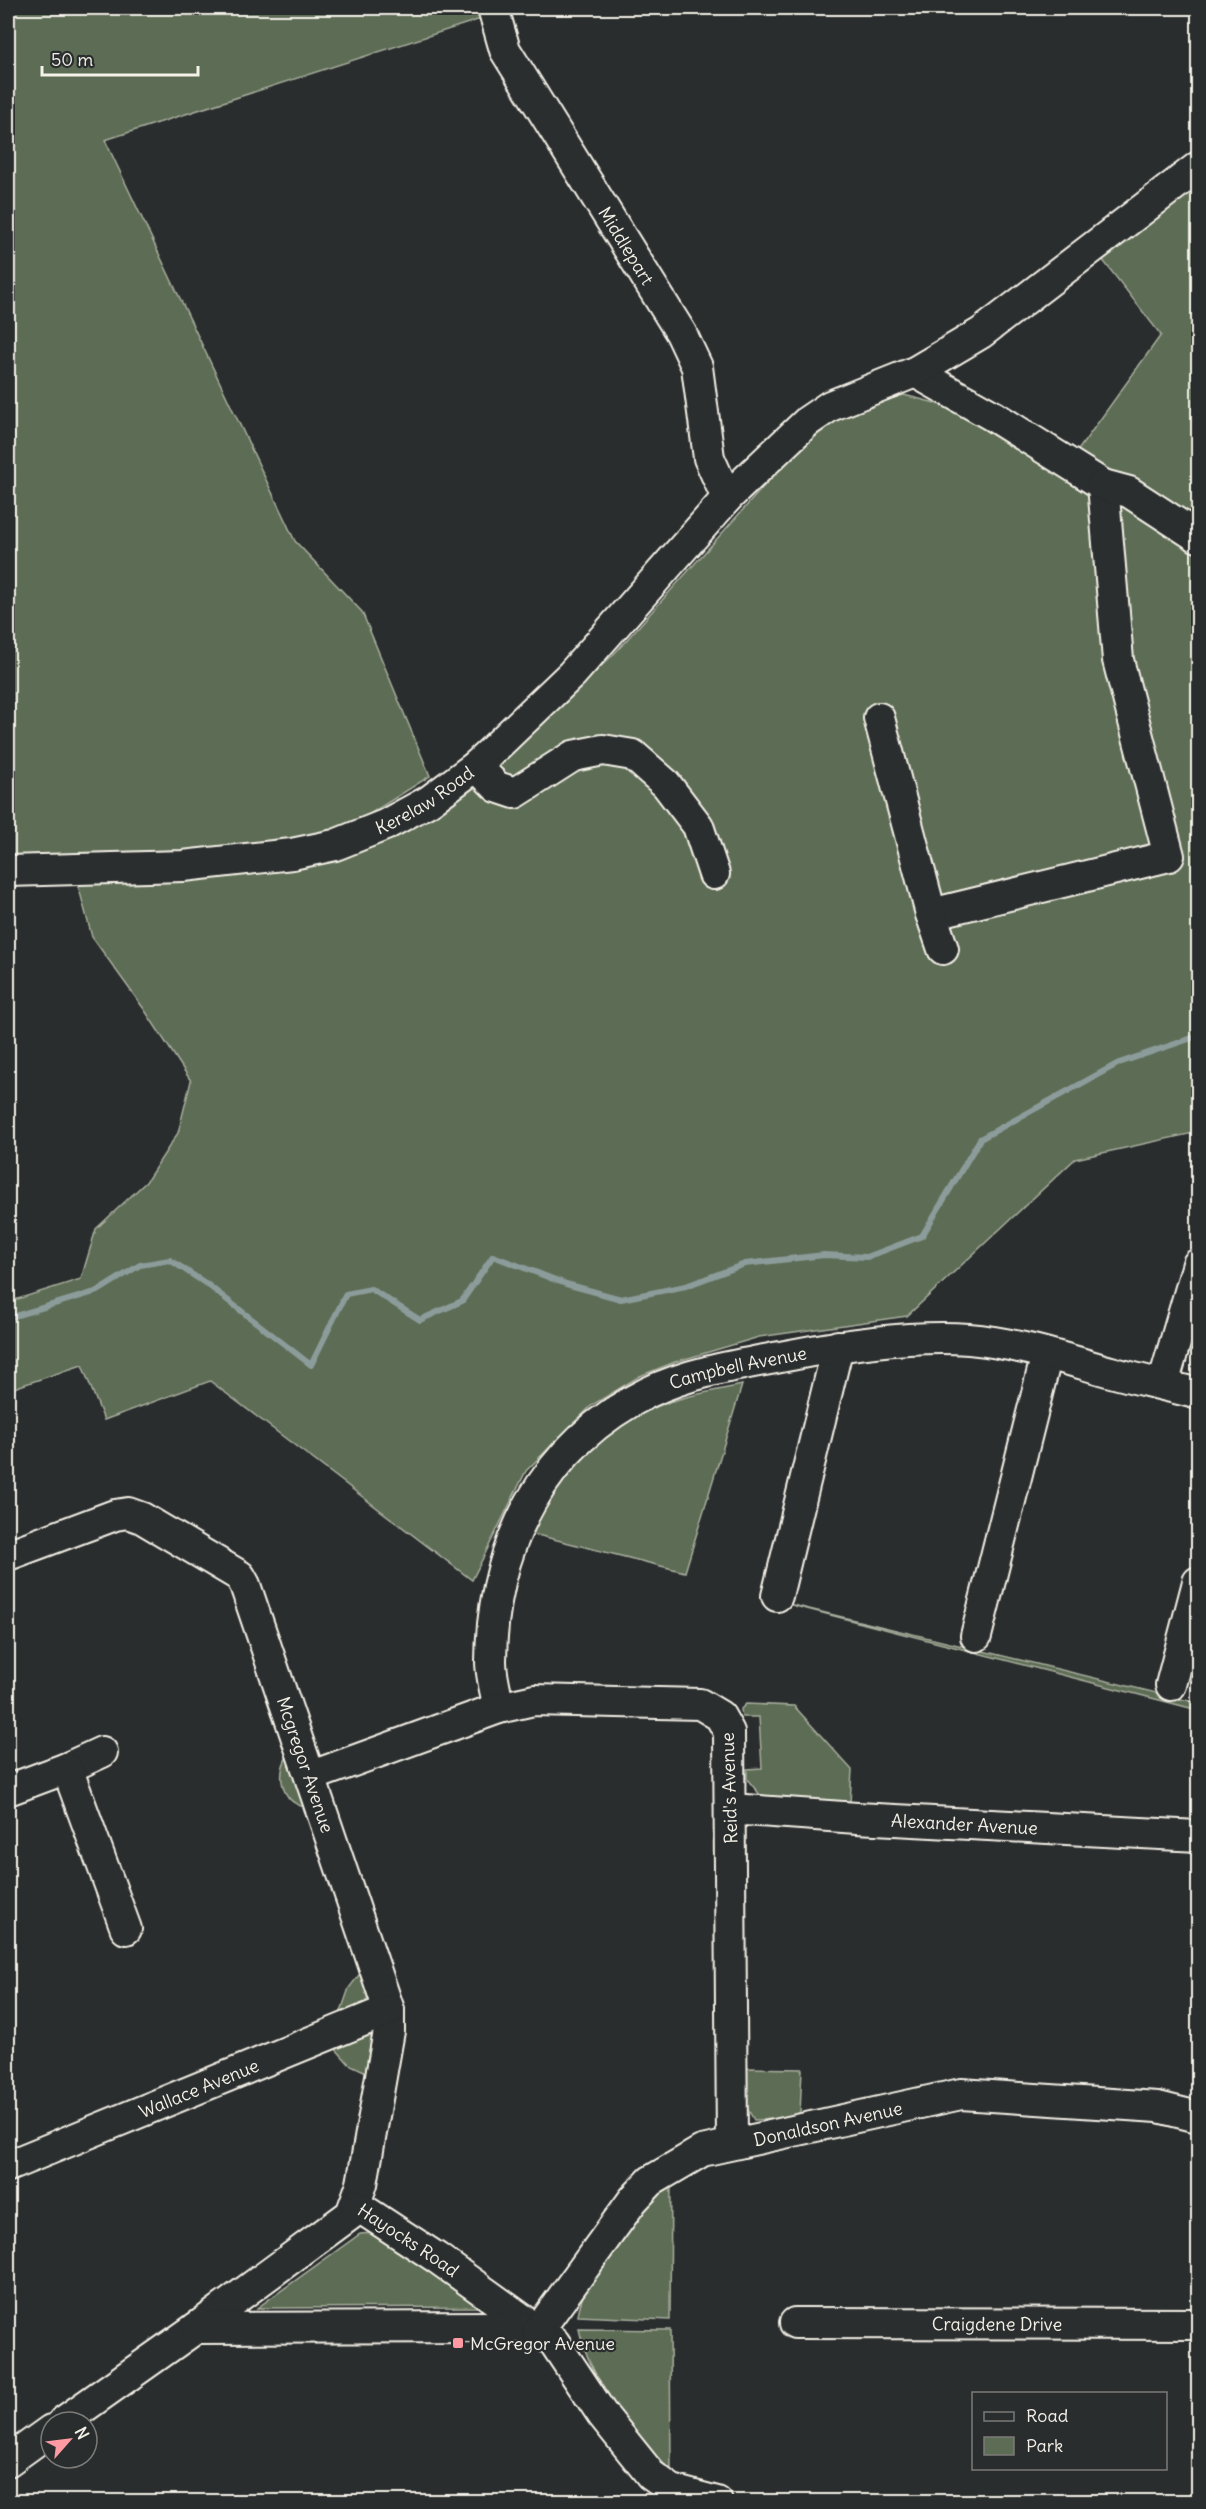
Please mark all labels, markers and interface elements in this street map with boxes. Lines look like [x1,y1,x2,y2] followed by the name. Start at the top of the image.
[42,39,198,77] scale bar
[51,48,93,71] text: 50 m
[594,202,660,289] street label: Middlepart
[372,760,478,839] street label: Kerelaw Road
[666,1341,808,1394] street label: Campbell Avenue
[272,1693,340,1836] street label: Mcgregor Avenue
[716,1732,742,1844] street label: Reid's Avenue
[891,1808,1038,1839] street label: Alexander Avenue
[135,2053,262,2123] street label: Wallace Avenue
[751,2096,904,2151] street label: Donaldson Avenue
[354,2198,464,2282] street label: Hayocks Road
[932,2312,1062,2335] street label: Craigdene Drive
[470,2332,615,2355] place label: McGregor Avenue
[451,2336,465,2350] marker: McGregor Avenue
[972,2392,1167,2470] legend
[1026,2404,1069,2427] text: Road
[39,2410,99,2470] north arrow
[71,2423,94,2443] text: N
[1026,2434,1063,2457] text: Park

